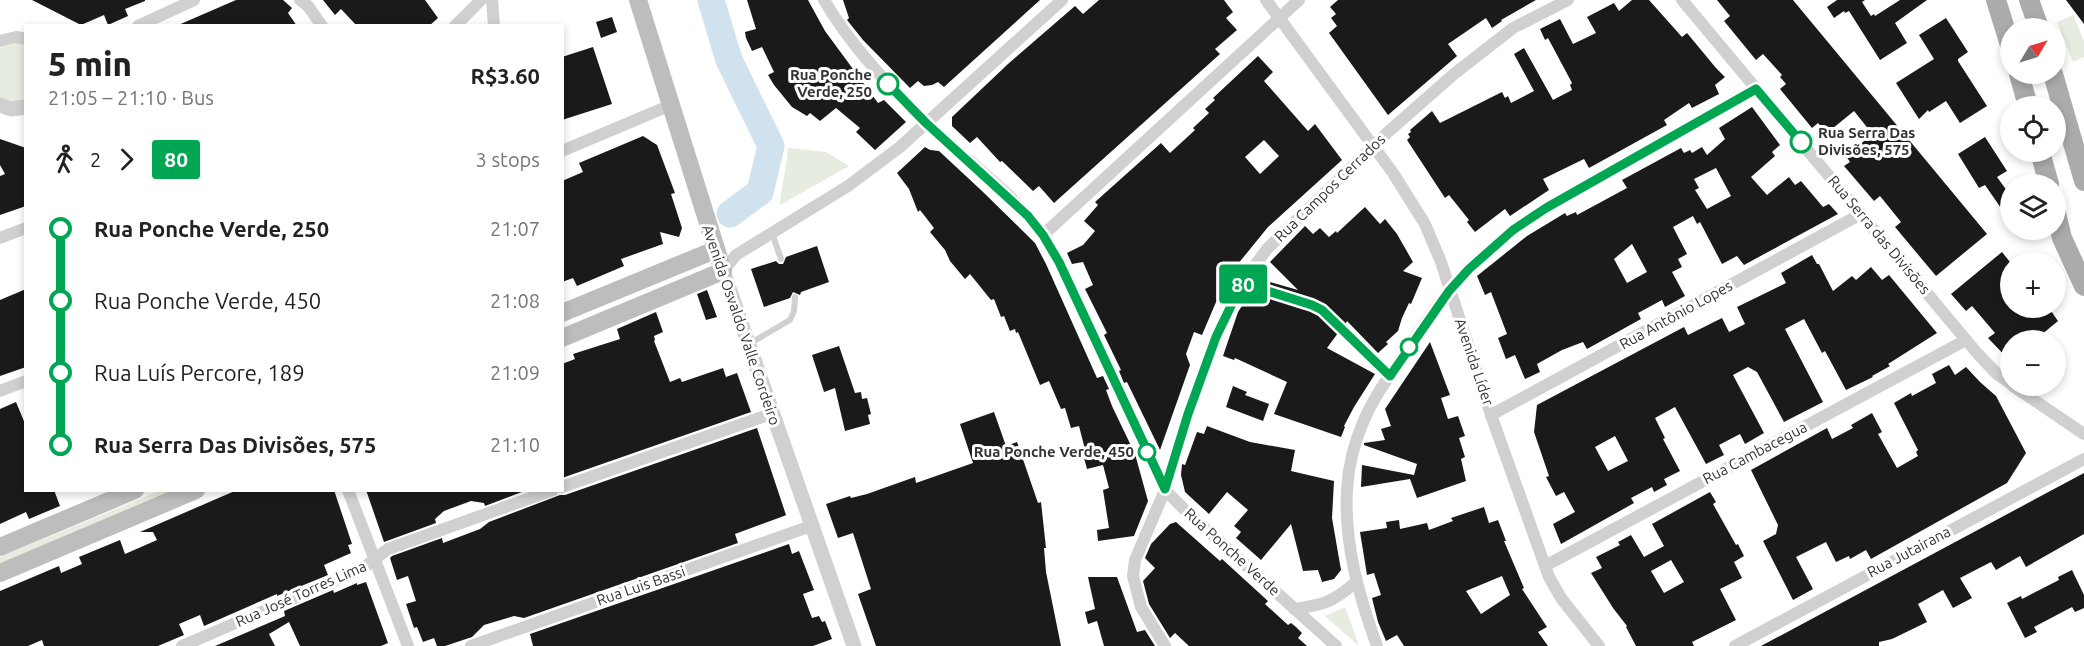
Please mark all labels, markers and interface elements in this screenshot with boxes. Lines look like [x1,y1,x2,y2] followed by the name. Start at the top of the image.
[2000,18,2066,84] north arrow
[2000,18,2066,396] map controls
[48,45,132,82] text: 5 min
[471,63,540,88] text: R$3.60
[790,66,872,100] place label: Rua Ponche Verde, 250
[877,73,899,95] marker: Rua Ponche Verde, 250
[48,86,214,109] text: 21:05 – 21:10 · Bus
[2000,96,2066,162] button: locate
[1818,124,1915,158] place label: Rua Serra Das Divisões, 575
[1271,130,1388,245] street label: Rua Campos Cerrados
[1790,131,1812,153] marker: Rua Serra Das Divisões, 575
[48,143,81,176] icon: walk
[110,143,143,176] icon: forward
[164,147,188,171] text: 80
[90,148,101,171] text: 2
[476,148,540,171] text: 3 stops
[1825,172,1934,297] street label: Rua Serra das Divisões
[2000,174,2066,240] button: layers
[94,216,329,241] text: Rua Ponche Verde, 250
[490,217,540,240] text: 21:07
[699,222,784,427] street label: Avenida Osvaldo Valle Cordeiro
[2000,252,2066,318] button: +
[1216,264,1270,304] line badge: 80
[1231,272,1255,296] text: 80
[1616,276,1735,353] street label: Rua Antônio Lopes
[94,288,321,313] text: Rua Ponche Verde, 450
[490,289,540,312] text: 21:08
[1452,316,1497,408] street label: Avenida Líder
[2000,330,2066,396] button: −
[1400,338,1418,356] unlabelled marker
[94,360,305,385] text: Rua Luís Percore, 189
[490,361,540,384] text: 21:09
[1700,418,1810,487] street label: Rua Cambacegua
[94,432,376,457] text: Rua Serra Das Divisões, 575
[490,433,540,456] text: 21:10
[974,443,1134,460] place label: Rua Ponche Verde, 450
[1138,443,1156,461] marker: Rua Ponche Verde, 450
[1181,504,1284,599] street label: Rua Ponche Verde
[1864,522,1953,581] street label: Rua Jutairana
[233,557,369,630] street label: Rua José Torres Lima
[594,562,687,609] street label: Rua Luis Bassi

